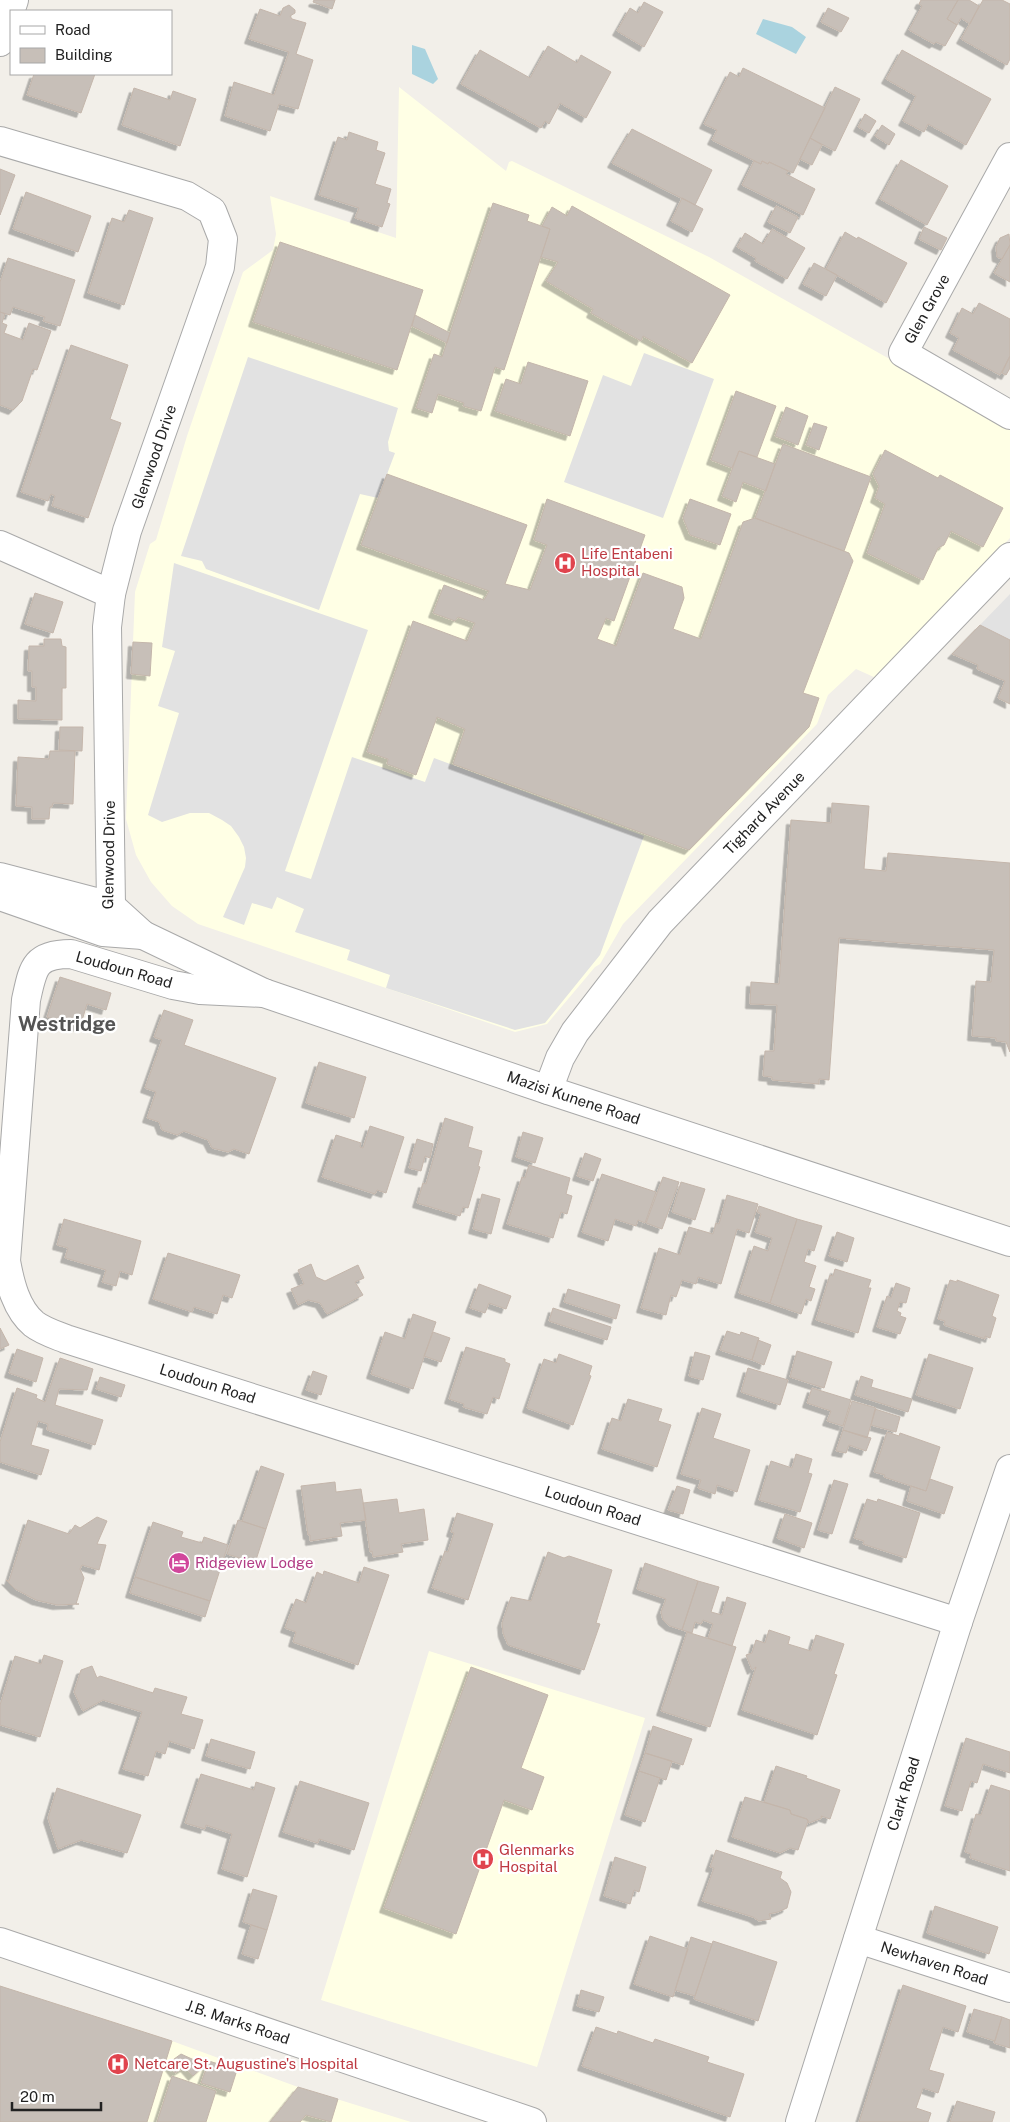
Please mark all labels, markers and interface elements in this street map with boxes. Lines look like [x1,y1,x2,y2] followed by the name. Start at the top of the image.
[10,10,172,75] legend
[55,21,91,38] text: Road
[55,46,113,63] text: Building
[900,271,953,347] street label: Glen Grove
[128,403,179,511] street label: Glenwood Drive
[581,545,673,579] place label: Life Entabeni Hospital
[553,551,577,575] hospital icon: Life Entabeni Hospital
[720,768,808,858] street label: Tighard Avenue
[99,800,118,910] street label: Glenwood Drive
[74,948,174,991] street label: Loudoun Road
[18,1012,116,1036] district label: Westridge
[505,1068,642,1128] street label: Mazisi Kunene Road
[158,1360,258,1407] street label: Loudoun Road
[543,1482,643,1529] street label: Loudoun Road
[167,1551,191,1575] hotel icon: Ridgeview Lodge
[195,1554,313,1571] place label: Ridgeview Lodge
[884,1755,923,1833] street label: Clark Road
[499,1841,574,1875] place label: Glenmarks Hospital
[471,1847,495,1871] hospital icon: Glenmarks Hospital
[878,1938,990,1988] street label: Newhaven Road
[184,1997,292,2047] street label: J.B. Marks Road
[106,2052,130,2076] hospital icon: Netcare St. Augustine's Hospital
[134,2055,358,2072] place label: Netcare St. Augustine's Hospital
[12,2080,101,2112] scale bar
[20,2088,55,2105] text: 20 m

